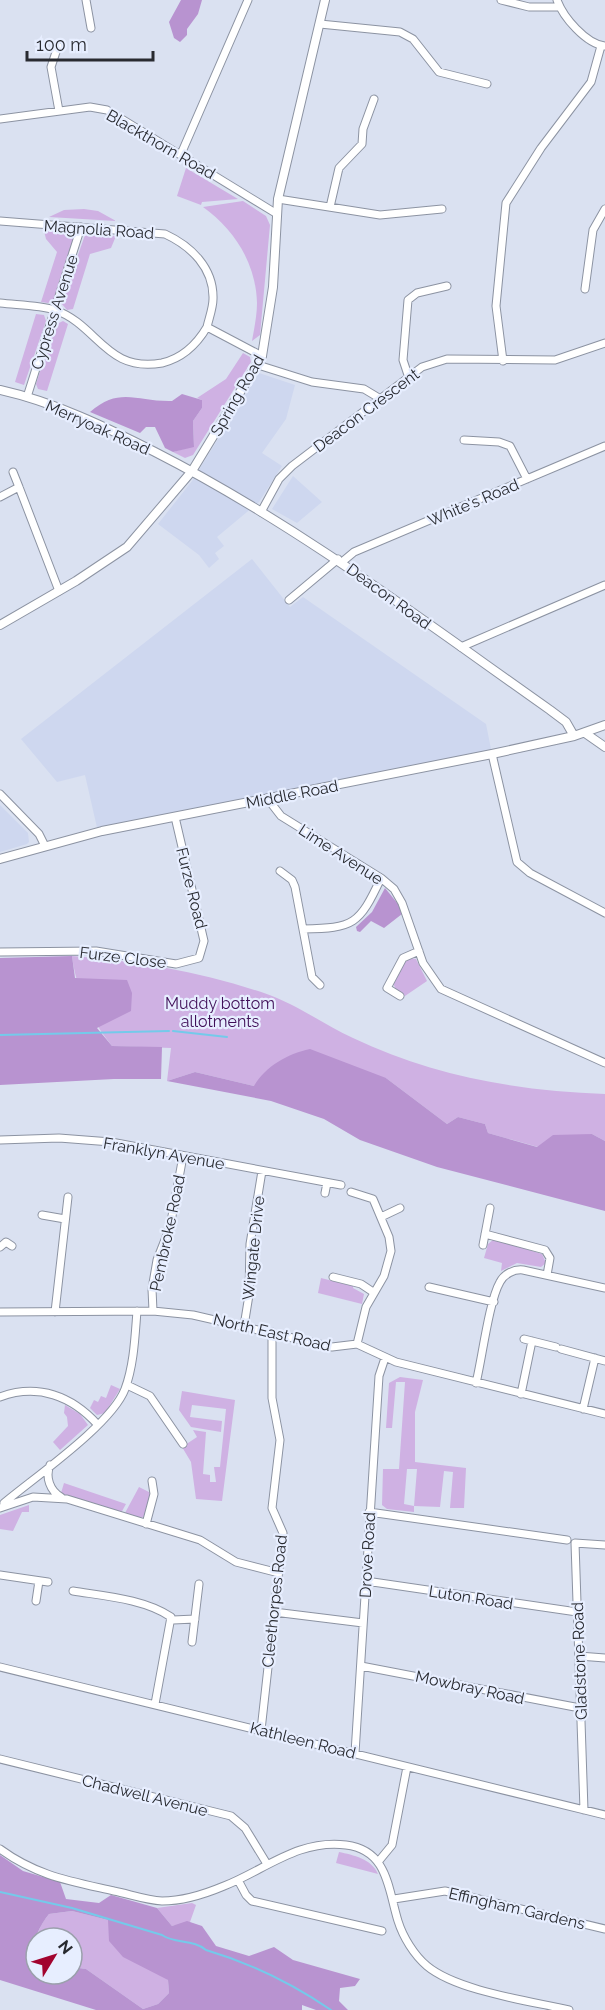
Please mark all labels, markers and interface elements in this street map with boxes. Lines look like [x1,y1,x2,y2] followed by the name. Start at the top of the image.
[27,24,153,62] scale bar
[36,34,87,55] text: 100 m
[103,106,219,183] street label: Blackthorn Road
[43,216,155,243] street label: Magnolia Road
[27,252,82,372] street label: Cypress Avenue
[207,351,268,439] street label: Spring Road
[310,364,423,456] street label: Deacon Crescent
[43,396,153,459] street label: Merryoak Road
[425,475,522,530] street label: White's Road
[343,559,435,633] street label: Deacon Road
[244,776,340,813] street label: Middle Road
[295,820,386,889] street label: Lime Avenue
[172,845,211,931] street label: Furze Road
[79,943,167,972] street label: Furze Close
[165,994,275,1031] park label: Muddy bottom allotments
[102,1133,226,1174] street label: Franklyn Avenue
[146,1173,189,1293] street label: Pembroke Road
[239,1195,268,1301] street label: Wingate Drive
[211,1310,333,1355] street label: North East Road
[356,1511,379,1599] street label: Drove Road
[258,1534,291,1668] street label: Cleethorpes Road
[427,1581,515,1614] street label: Luton Road
[568,1602,591,1720] street label: Gladstone Road
[414,1667,526,1708] street label: Mowbray Road
[248,1718,358,1763] street label: Kathleen Road
[80,1771,210,1820] street label: Chadwell Avenue
[447,1884,587,1933] street label: Effingham Gardens
[24,1926,84,1986] north arrow
[54,1936,77,1958] text: N

